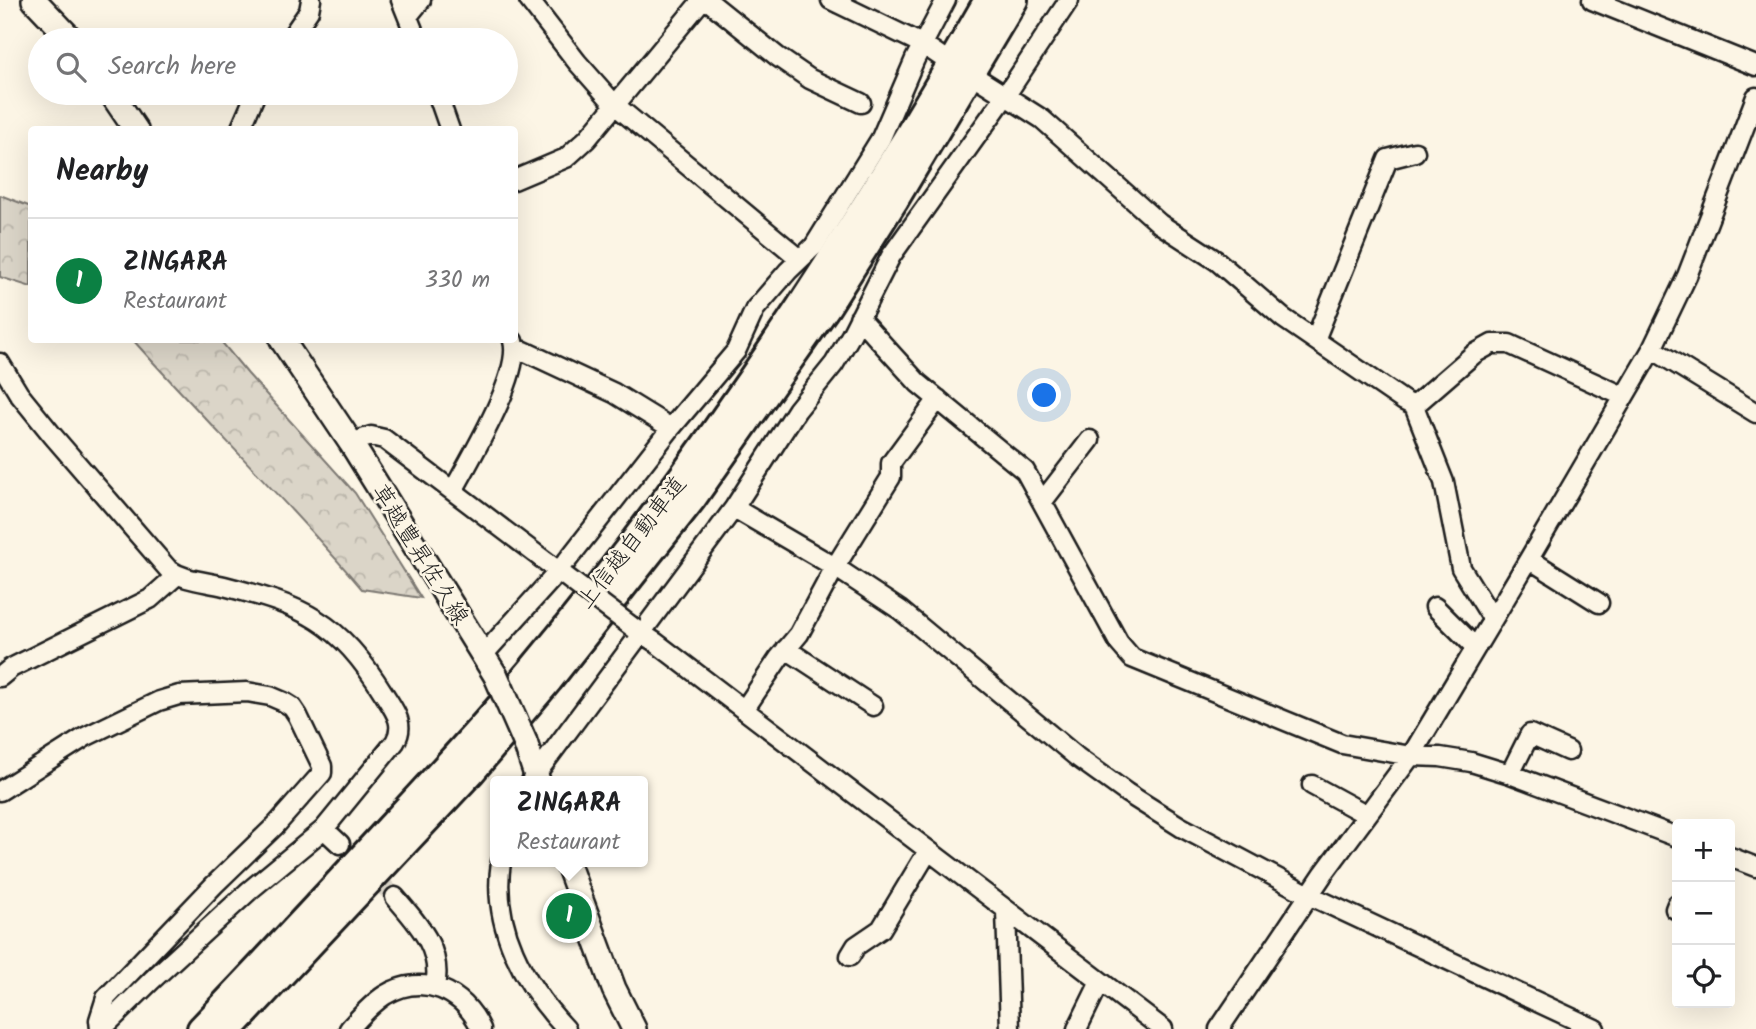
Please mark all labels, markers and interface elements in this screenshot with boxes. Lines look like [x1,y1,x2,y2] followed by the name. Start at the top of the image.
[28,28,518,105] search box
[108,46,236,88] text: Search here
[52,48,90,86] icon: search
[56,148,148,196] text: Nearby
[123,242,228,284] text: ZINGARA
[76,263,82,299] text: 1
[425,263,490,299] text: 330 m
[123,284,227,320] text: Restaurant
[1027,378,1061,412] your location
[569,469,696,618] street label: 上信越自動車道
[361,477,477,633] street label: 草越豊昇佐久線
[490,776,648,867] popup
[516,783,622,825] text: ZINGARA
[1672,819,1735,1008] map controls
[1672,819,1735,882] button: +
[516,825,620,861] text: Restaurant
[1672,882,1735,945] button: −
[546,890,592,942] pin: 1
[1672,945,1735,1008] button: locate

